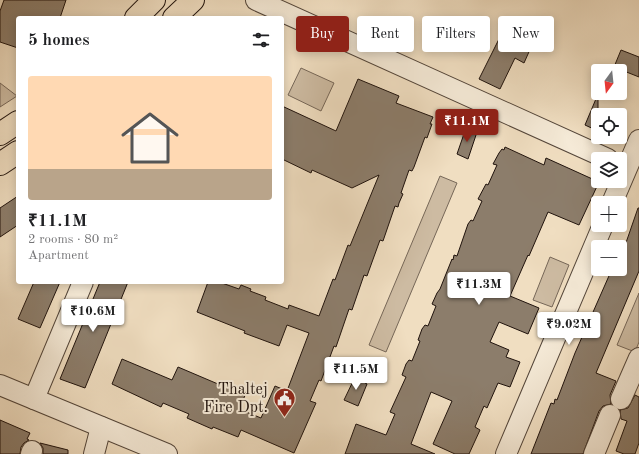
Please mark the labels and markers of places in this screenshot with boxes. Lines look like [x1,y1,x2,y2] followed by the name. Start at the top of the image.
[434,109,500,143] pin: ₹11.1M
[446,272,512,306] pin: ₹11.3M
[60,299,126,333] pin: ₹10.6M
[536,312,602,346] pin: ₹9.02M
[323,357,389,391] pin: ₹11.5M
[204,382,268,416] place label: Thaltej Fire Dpt.
[271,386,297,419] public building icon: Thaltej Fire Dpt.

